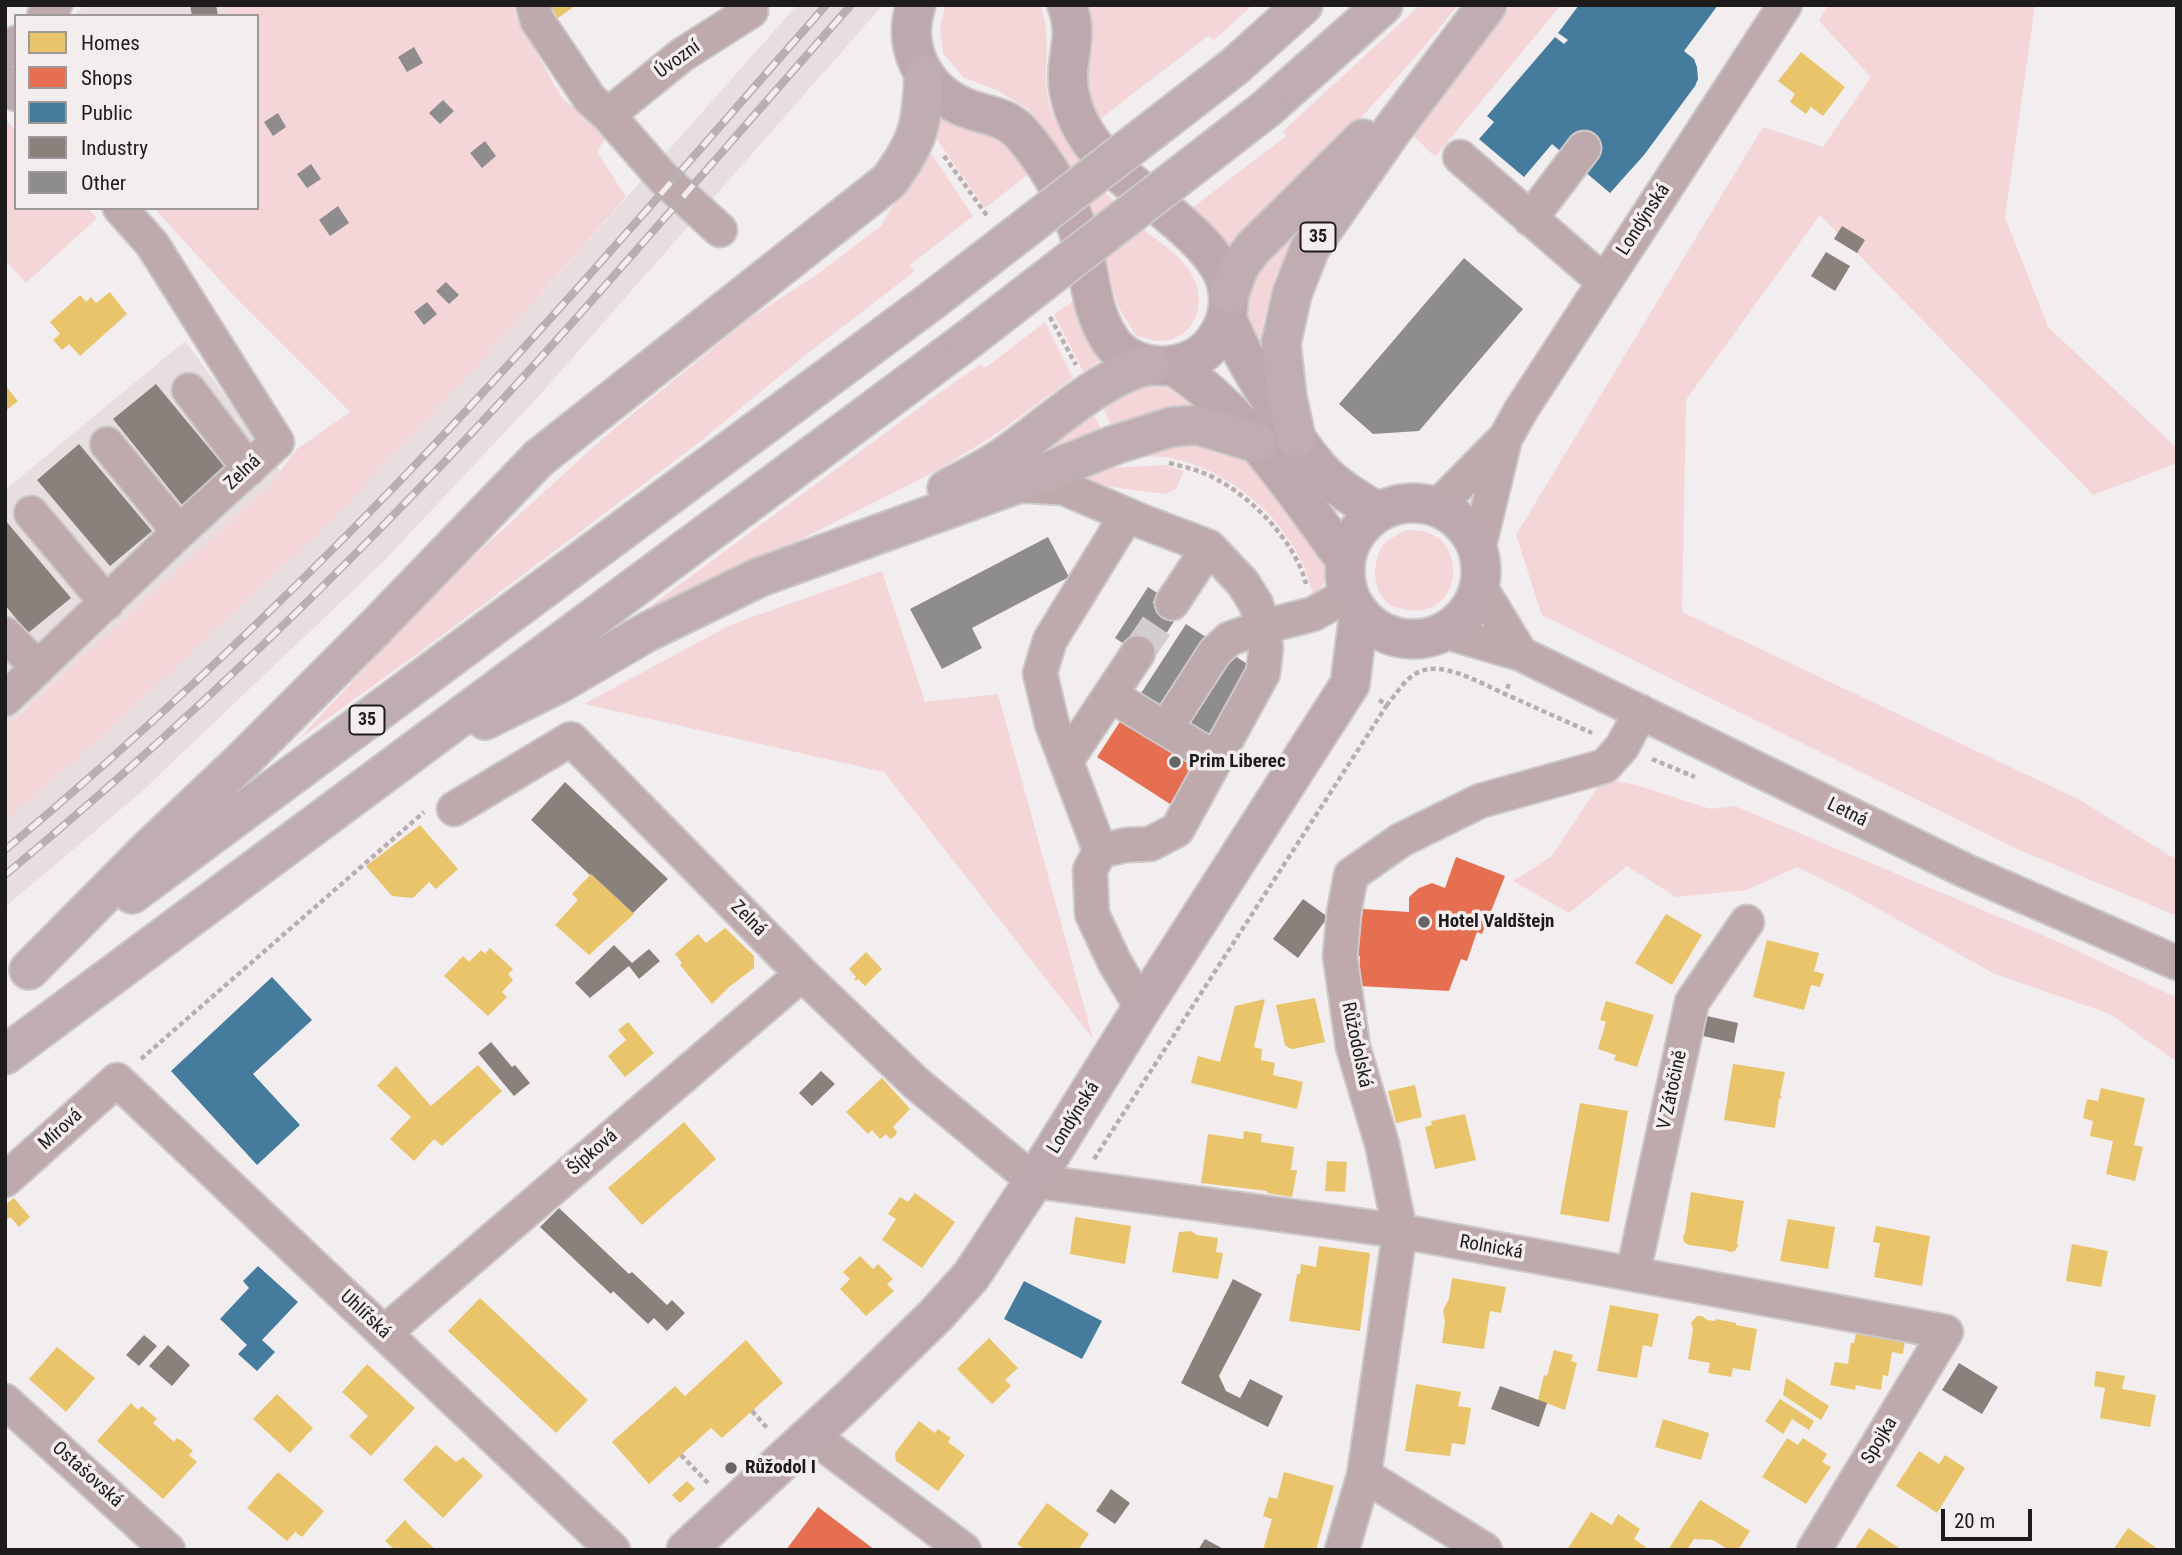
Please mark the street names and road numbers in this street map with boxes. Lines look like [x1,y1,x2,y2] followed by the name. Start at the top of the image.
[651,36,705,84] street label: Úvozní
[1612,180,1676,260] street label: Londýnská
[1300,222,1336,251] road number: 35
[220,451,266,495] street label: Zelná
[350,706,384,734] road number: 35
[1823,794,1871,832] street label: Letná
[725,896,771,942] street label: Zelná
[1336,1000,1376,1090] street label: Růžodolská
[1654,1048,1692,1132] street label: V Zátočině
[1043,1078,1105,1158] street label: Londýnská
[34,1104,88,1156] street label: Mírová
[563,1125,623,1181] street label: Šípková
[1458,1231,1524,1265] street label: Rolnická
[335,1286,395,1344] street label: Uhlířská
[1857,1413,1903,1469] street label: Spojka
[47,1437,127,1513] street label: Ostašovská

